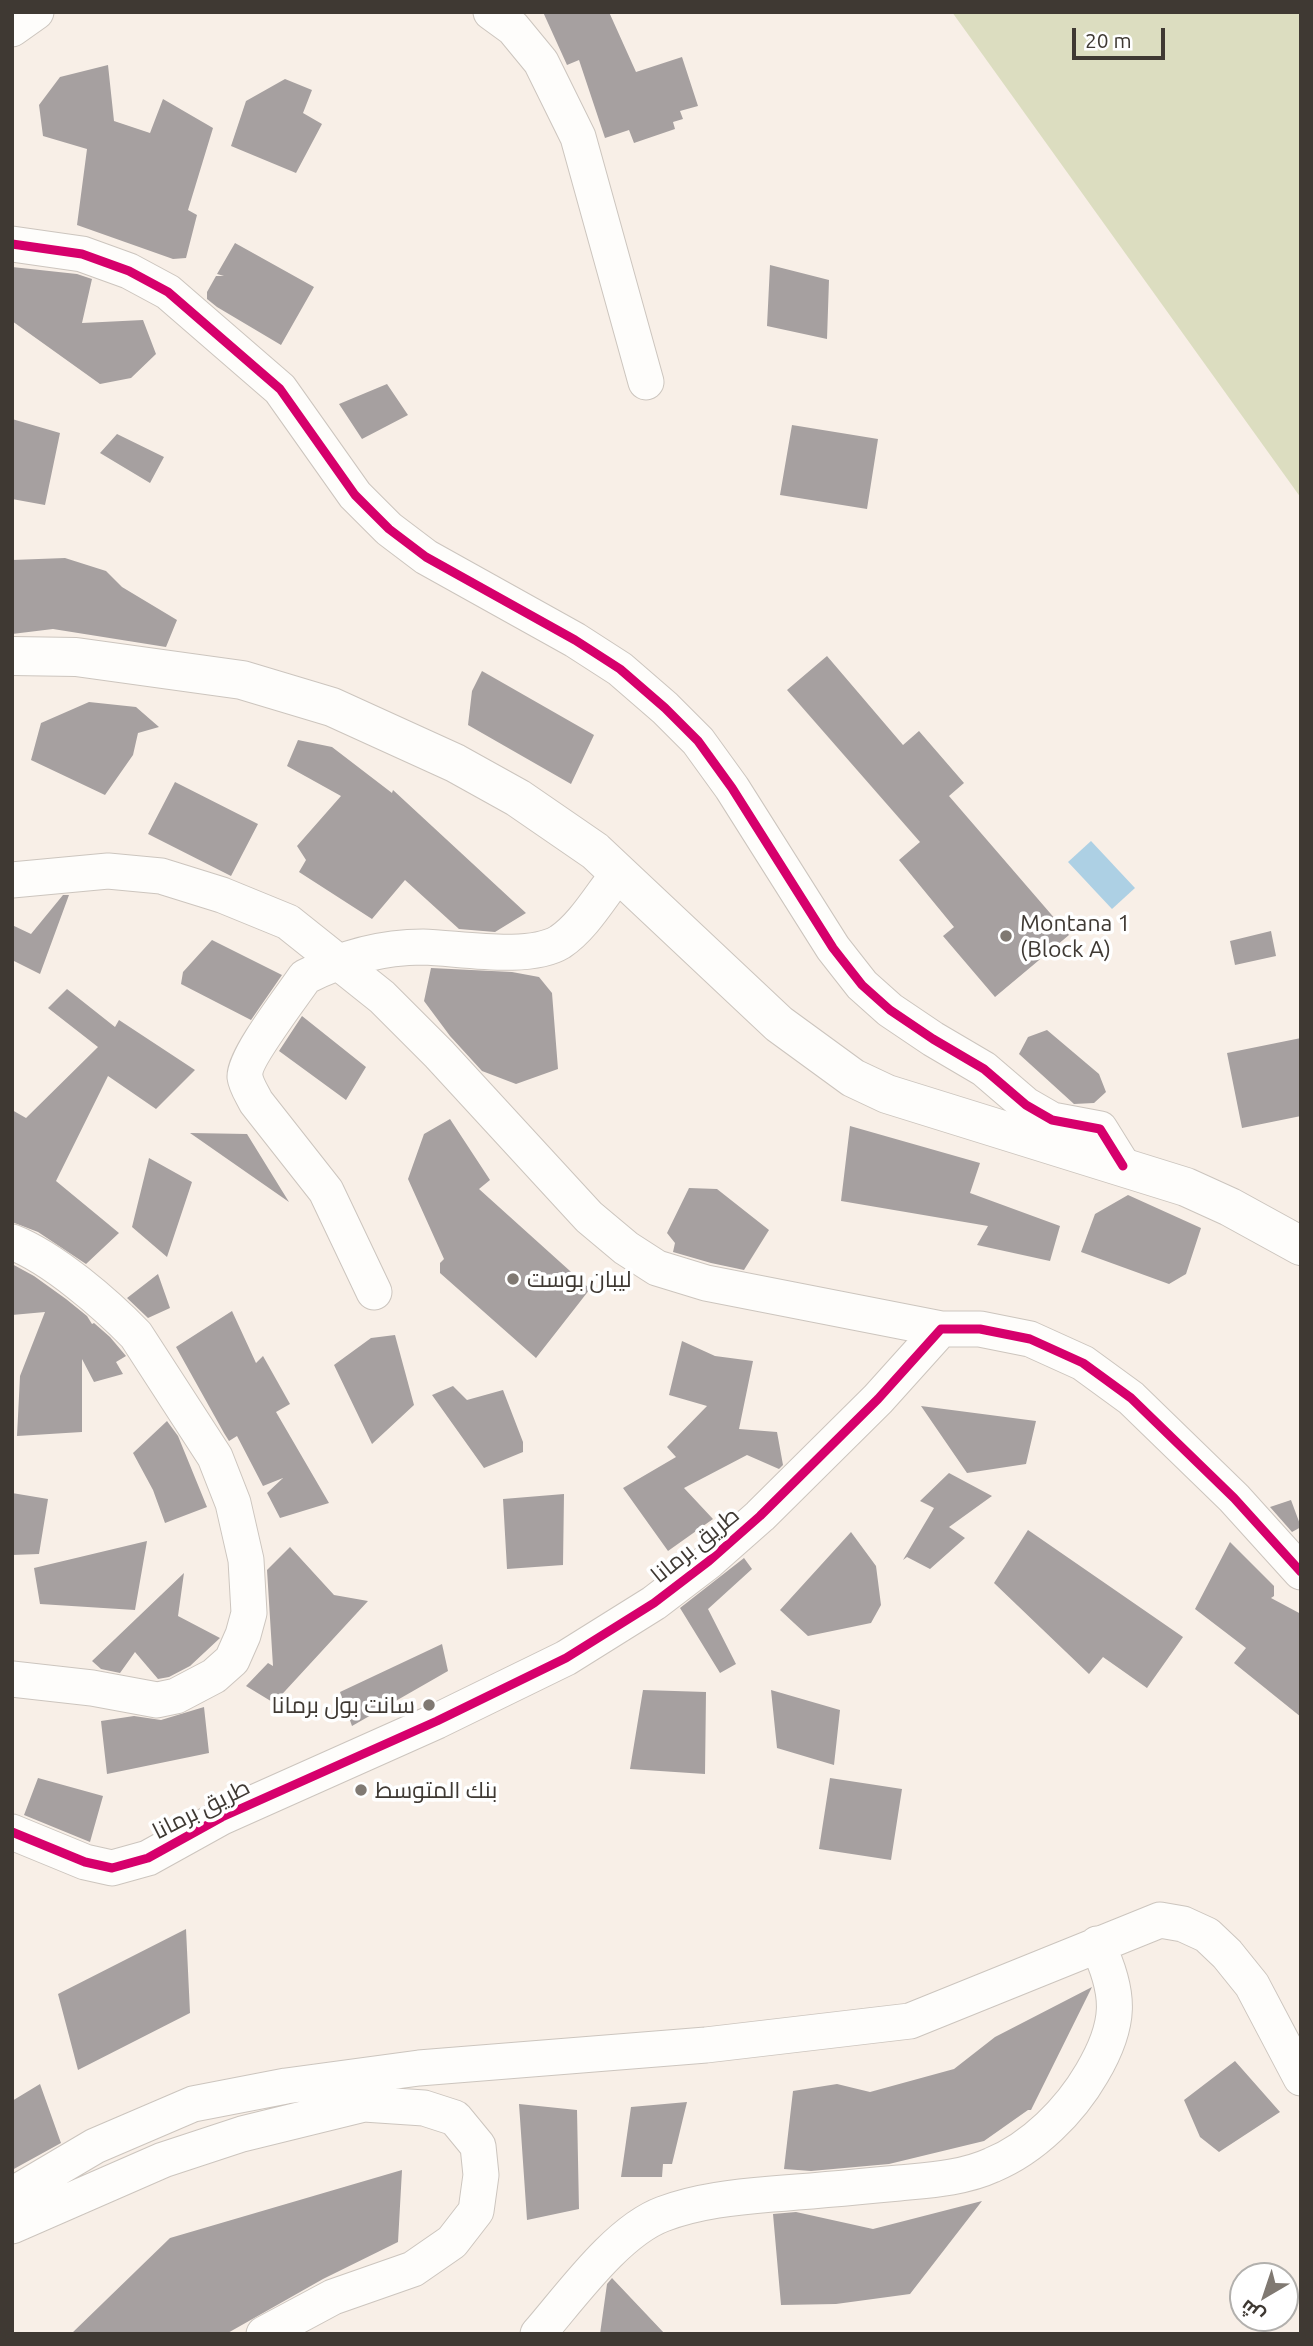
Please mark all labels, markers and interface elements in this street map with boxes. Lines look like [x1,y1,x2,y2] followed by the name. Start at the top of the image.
[1075,14,1168,58] scale bar
[1085,28,1132,52] text: 20 m
[1020,909,1131,963] place label: Montana 1 (Block A)
[998,928,1014,944] marker: Montana 1 (Block A)
[527,1265,631,1293] place label: ليبان بوست
[505,1271,521,1287] marker: ليبان بوست
[645,1501,745,1589] street label: طريق برمانا
[271,1691,415,1719] place label: سانت بول برمانا
[421,1697,437,1713] marker: سانت بول برمانا
[148,1773,254,1845] street label: طريق برمانا
[375,1776,497,1804] place label: بنك المتوسط
[353,1782,369,1798] marker: بنك المتوسط
[1229,2262,1299,2332] north arrow
[1236,2296,1268,2328] text: ش

